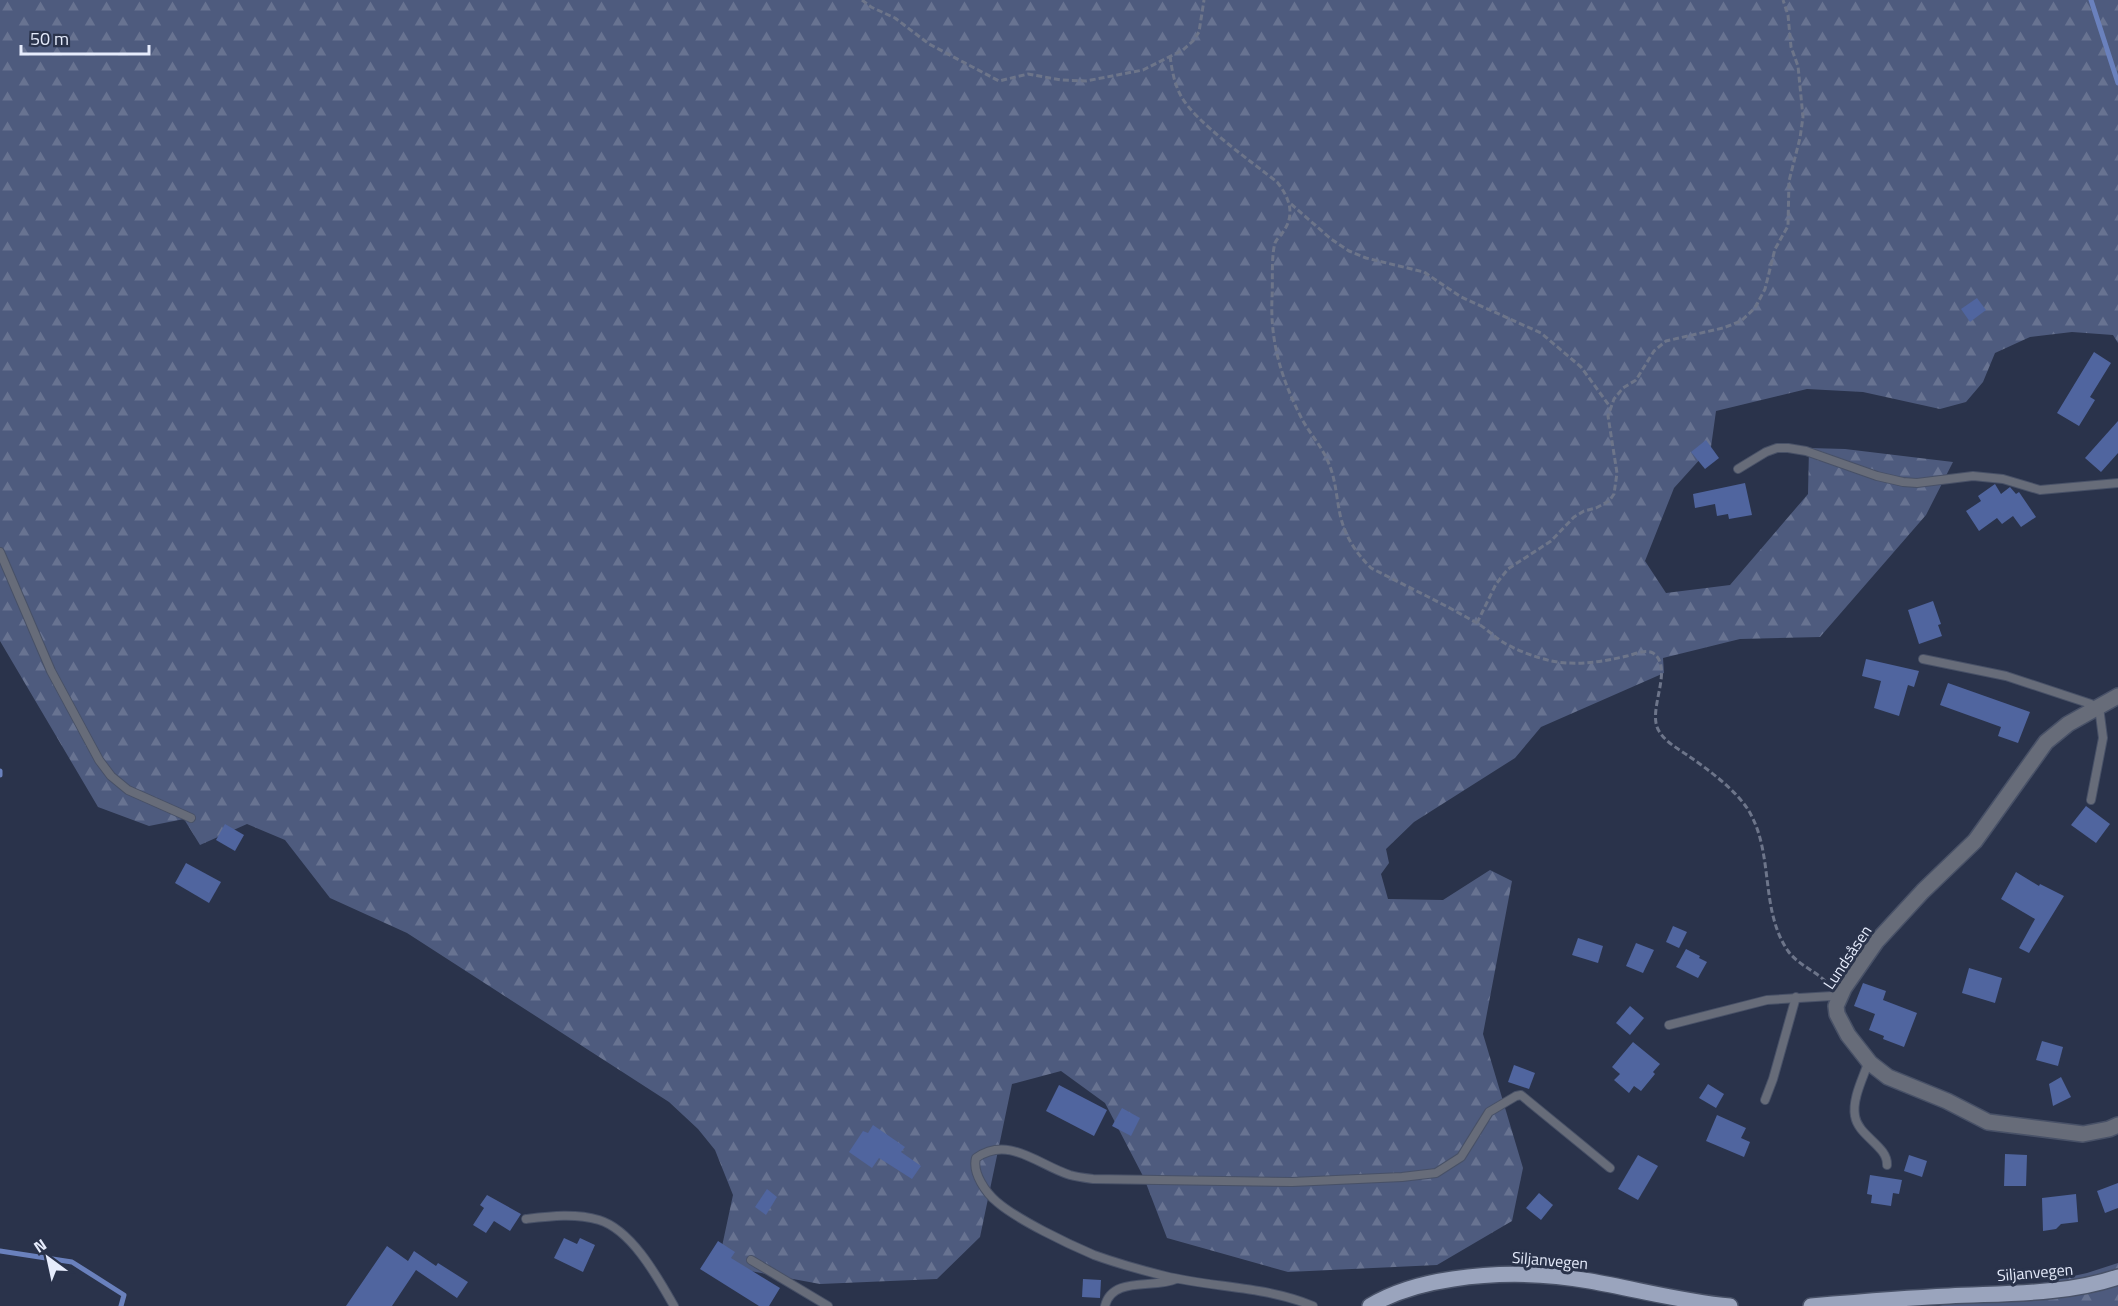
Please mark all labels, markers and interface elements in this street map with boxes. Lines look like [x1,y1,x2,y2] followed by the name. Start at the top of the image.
[21,18,148,56] scale bar
[30,25,69,52] text: 50 m
[1817,920,1877,994] street label: Lundsåsen
[18,1228,78,1288] north arrow
[29,1232,51,1259] text: N
[1511,1245,1589,1275] street label: Siljanvegen
[1996,1257,2074,1287] street label: Siljanvegen

